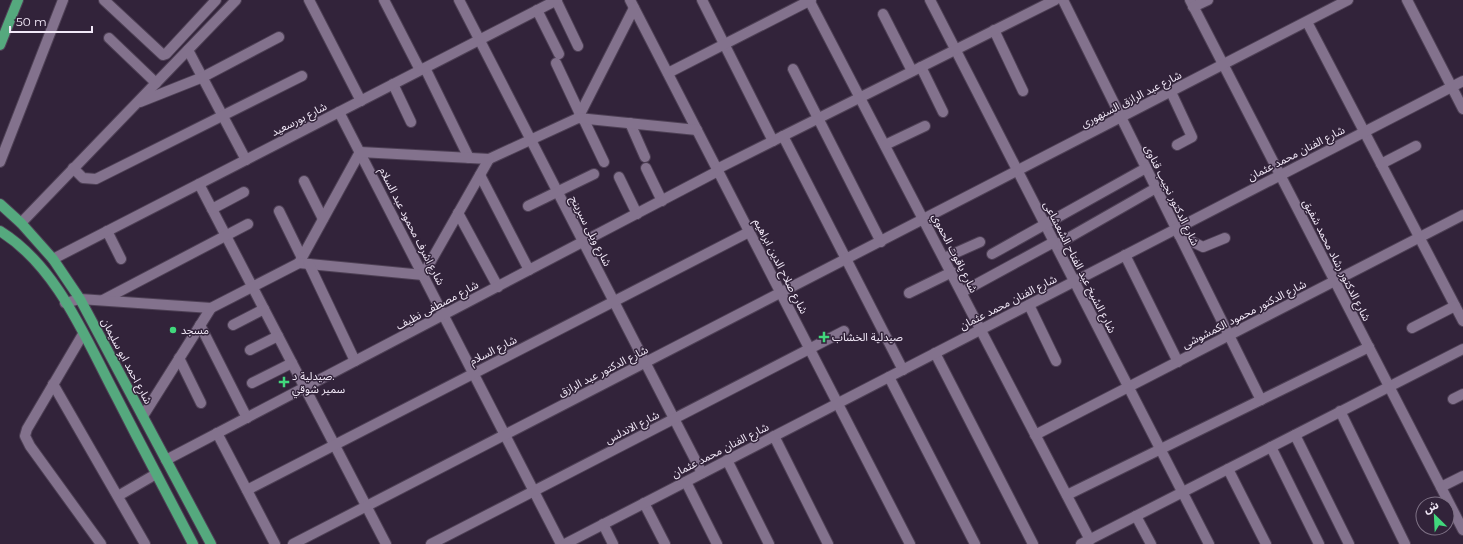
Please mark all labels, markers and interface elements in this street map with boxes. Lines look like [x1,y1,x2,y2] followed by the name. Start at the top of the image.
[10,8,92,34] scale bar
[16,14,47,29] text: 50 m
[1078,67,1185,131] street label: شارع عبد الرازق السنهورى
[269,99,330,140] street label: شارع بورسعيد
[1245,122,1348,184] street label: شارع الفنان محمد عثمان
[1141,142,1203,249] street label: شارع الدكتور نجيب قناوى
[375,165,448,288] street label: شارع اشرف محمود عبد السلام
[566,193,615,269] street label: شارع ويلى سبرينج
[1299,197,1374,324] street label: شارع الدكتور رشاد محمد شفيق
[1040,199,1120,336] street label: شارع الشيخ عبد الفتاح الشعشاعى
[927,211,981,296] street label: شارع ياقوت الحموي
[749,216,811,317] street label: شارع صلاح الدين ابراهيم
[957,271,1060,333] street label: شارع الفنان محمد عثمان
[1180,276,1309,352] street label: شارع الدكتور محمود الكمشوشى
[393,277,482,334] street label: شارع مصطفى نظيف
[98,316,156,407] street label: شارع احمد ابو سليمان
[181,323,209,337] place label: مسجد
[168,325,178,335] marker: مسجد
[832,330,903,344] place label: صيدلية الخشاب
[467,332,520,369] street label: شارع السلام
[819,332,829,342] marker: صيدلية الخشاب
[556,342,651,401] street label: شارع الدكتور عبد الرازق
[292,369,346,399] place label: صيدلية د. سمير شوقي
[279,377,289,387] marker: صيدلية د. سمير شوقي
[603,407,662,448] street label: شارع الاندلس
[669,419,772,481] street label: شارع الفنان محمد عثمان
[1415,496,1455,536] north arrow
[1421,497,1441,516] text: ش

